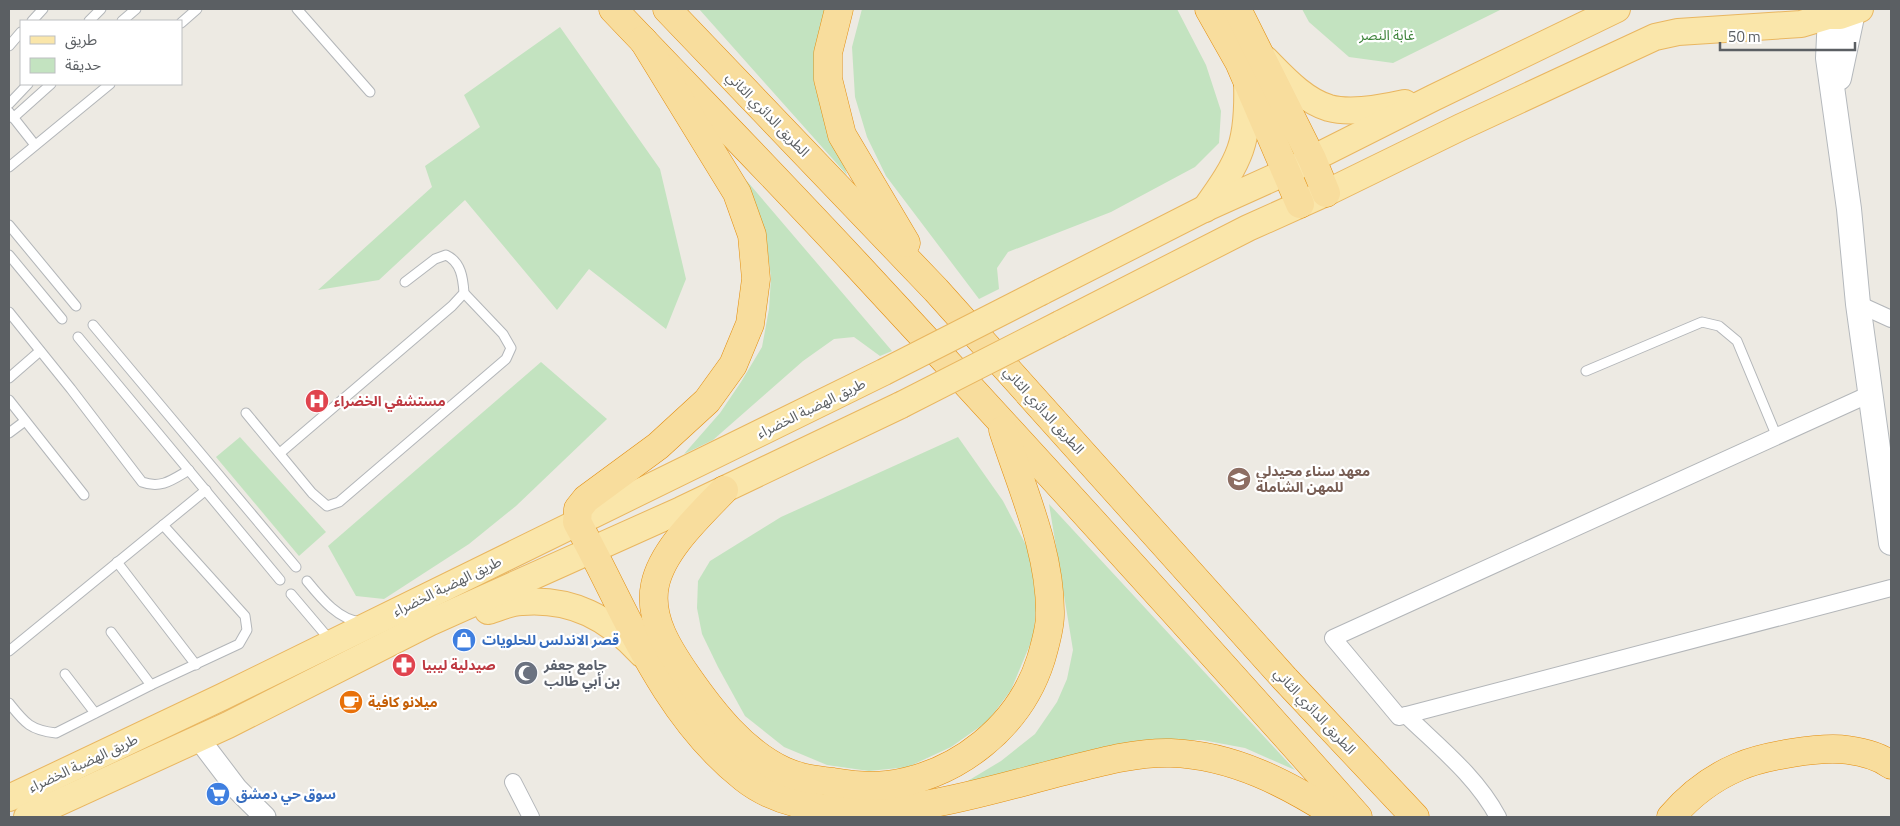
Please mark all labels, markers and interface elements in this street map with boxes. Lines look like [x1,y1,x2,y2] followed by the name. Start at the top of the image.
[20,20,182,85] legend
[1720,20,1855,52] scale bar
[1358,24,1415,45] park label: غابة النصر
[1728,25,1761,48] text: 50 m
[65,28,97,51] text: طريق
[65,53,101,76] text: حديقة
[721,66,815,162] street label: الطريق الدائري الثاني
[998,361,1090,459] street label: الطريق الدائري الثاني
[753,372,869,443] street label: طريق الهضبة الخضراء
[304,388,330,414] hospital icon: مستشفي الخضراء
[334,390,446,412] place label: مستشفي الخضراء
[1256,460,1370,497] place label: معهد سناء محيدلي للمهن الشاملة
[1226,466,1252,492] school or university icon: معهد سناء محيدلي للمهن الشاملة
[389,550,505,621] street label: طريق الهضبة الخضراء
[451,627,477,653] shop icon: قصر الاندلس للحلويات
[482,629,619,650] place label: قصر الاندلس للحلويات
[391,652,417,678] pharmacy icon: صيدلية ليبيا
[422,654,496,675] place label: صيدلية ليبيا
[543,654,620,692] place label: جامع جعفر بن أبي طالب
[513,660,539,686] mosque icon: جامع جعفر بن أبي طالب
[1269,663,1361,760] street label: الطريق الدائري الثاني
[338,689,364,715] cafe icon: ميلانو كافية
[368,691,438,712] place label: ميلانو كافية
[25,728,141,797] street label: طريق الهضبة الخضراء
[205,781,231,807] supermarket icon: سوق حي دمشق
[236,783,336,805] place label: سوق حي دمشق

